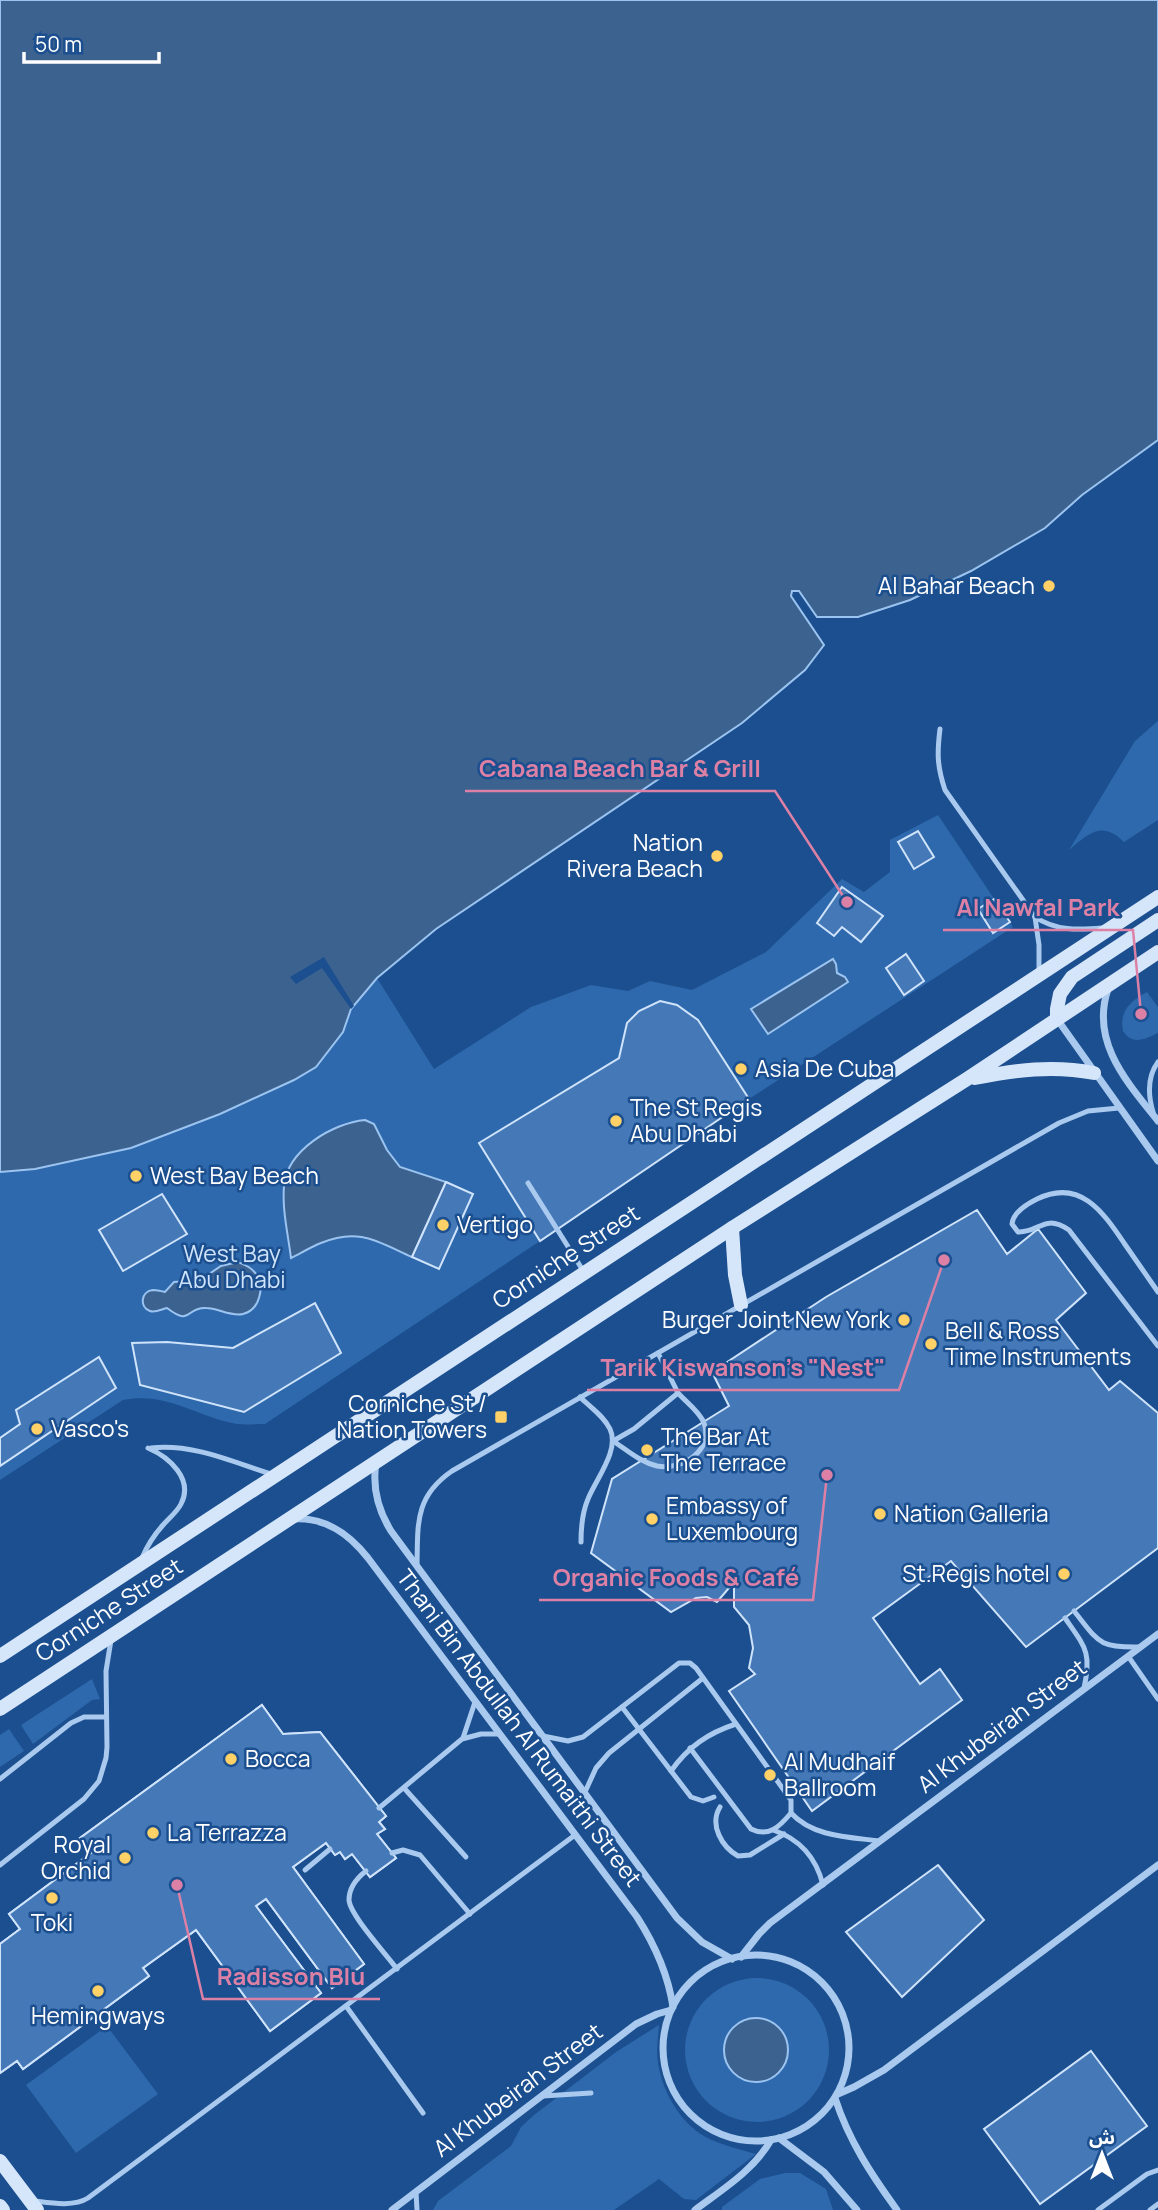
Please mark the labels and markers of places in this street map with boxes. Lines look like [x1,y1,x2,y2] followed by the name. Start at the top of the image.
[878,569,1035,601] place label: Al Bahar Beach
[1041,578,1057,594] marker: Al Bahar Beach
[465,746,775,791] callout: Cabana Beach Bar & Grill
[567,826,703,884] place label: Nation Rivera Beach
[709,848,725,864] marker: Nation Rivera Beach
[943,885,1133,930] callout: Al Nawfal Park
[755,1052,894,1084] place label: Asia De Cuba
[733,1061,749,1077] marker: Asia De Cuba
[630,1091,762,1149] place label: The St Regis Abu Dhabi
[608,1113,624,1129] marker: The St Regis Abu Dhabi
[150,1159,319,1191] place label: West Bay Beach
[128,1168,144,1184] marker: West Bay Beach
[457,1208,533,1240] place label: Vertigo
[435,1217,451,1233] marker: Vertigo
[662,1303,891,1335] place label: Burger Joint New York
[896,1312,912,1328] marker: Burger Joint New York
[945,1314,1131,1372] place label: Bell & Ross Time Instruments
[923,1336,939,1352] marker: Bell & Ross Time Instruments
[587,1345,899,1390] callout: Tarik Kiswanson's "Nest"
[336,1387,487,1445] place label: Corniche St / Nation Towers
[493,1409,509,1425] marker: Corniche St / Nation Towers
[51,1412,129,1444] place label: Vasco's
[661,1420,786,1478] place label: The Bar At The Terrace
[29,1421,45,1437] marker: Vasco's
[639,1442,655,1458] marker: The Bar At The Terrace
[666,1489,798,1547] place label: Embassy of Luxembourg
[894,1497,1049,1529] place label: Nation Galleria
[872,1506,888,1522] marker: Nation Galleria
[644,1511,660,1527] marker: Embassy of Luxembourg
[539,1555,813,1600] callout: Organic Foods & Café
[902,1557,1050,1589] place label: St.Regis hotel
[1056,1566,1072,1582] marker: St.Regis hotel
[245,1742,311,1774] place label: Bocca
[784,1745,895,1803] place label: Al Mudhaif Ballroom
[223,1751,239,1767] marker: Bocca
[762,1767,778,1783] marker: Al Mudhaif Ballroom
[167,1816,287,1848] place label: La Terrazza
[145,1825,161,1841] marker: La Terrazza
[41,1828,111,1886] place label: Royal Orchid
[117,1850,133,1866] marker: Royal Orchid
[44,1890,60,1906] marker: Toki
[31,1906,73,1938] place label: Toki
[203,1954,380,1999] callout: Radisson Blu
[90,1983,106,1999] marker: Hemingways
[31,1999,165,2031] place label: Hemingways

